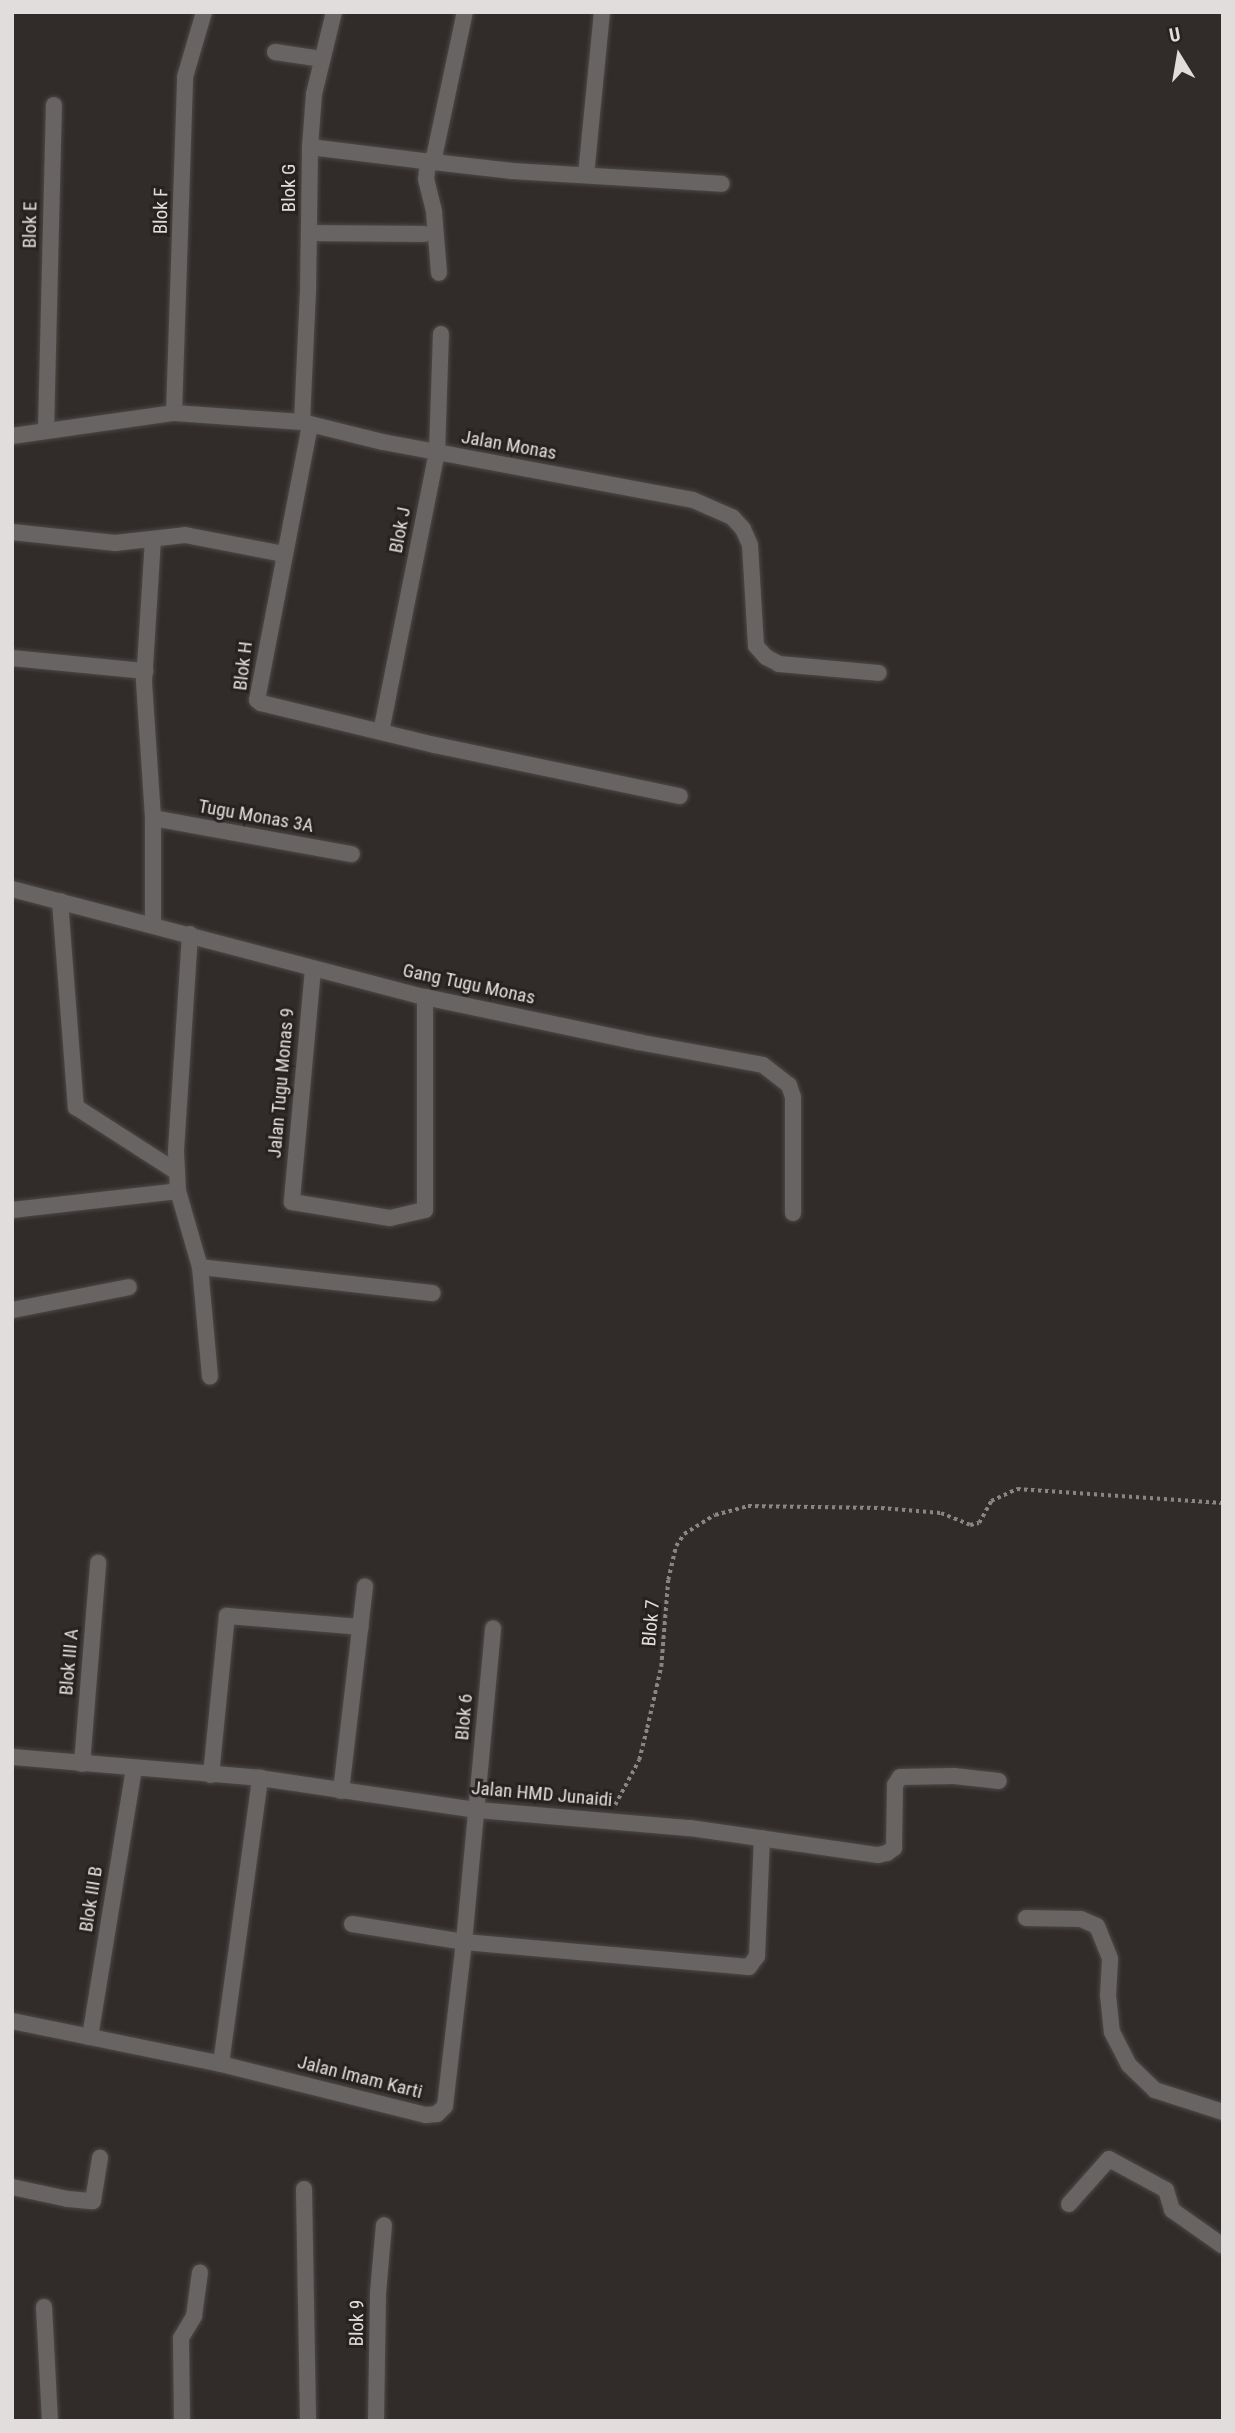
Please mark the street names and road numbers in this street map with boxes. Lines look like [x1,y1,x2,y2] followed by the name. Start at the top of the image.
[278,164,300,212] street label: Blok G
[149,188,173,234] street label: Blok F
[18,201,42,249] street label: Blok E
[460,425,558,465] street label: Jalan Monas
[384,505,416,555] street label: Blok J
[229,640,257,692] street label: Blok H
[197,795,315,837] street label: Tugu Monas 3A
[400,959,538,1009] street label: Gang Tugu Monas
[263,1007,299,1159] street label: Jalan Tugu Monas 9
[638,1599,664,1647] street label: Blok 7
[55,1628,83,1696] street label: Blok III A
[451,1693,477,1741] street label: Blok 6
[471,1776,613,1812] street label: Jalan HMD Junaidi
[75,1865,107,1933] street label: Blok III B
[295,2050,425,2104] street label: Jalan Imam Karti
[345,2300,369,2346] street label: Blok 9

